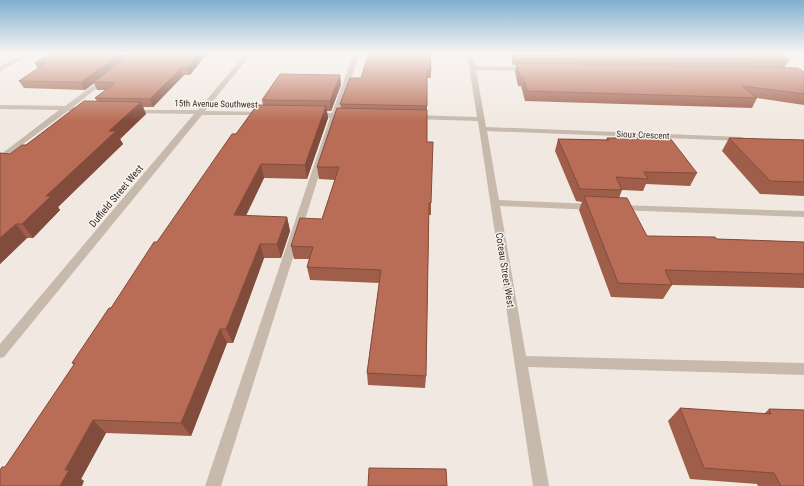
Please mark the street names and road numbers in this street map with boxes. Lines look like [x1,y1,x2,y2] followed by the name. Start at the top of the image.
[174,98,258,110] street label: 15th Avenue Southwest
[616,129,670,141] street label: Sioux Crescent
[87,163,145,229] street label: Duffield Street West
[494,232,516,308] street label: Coteau Street West

